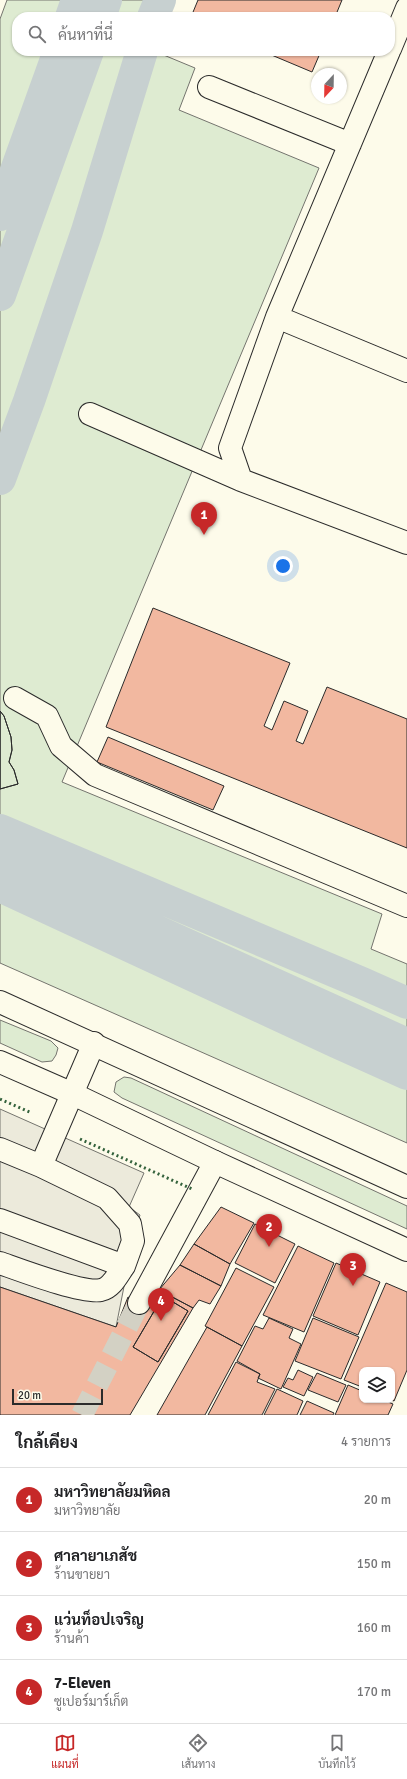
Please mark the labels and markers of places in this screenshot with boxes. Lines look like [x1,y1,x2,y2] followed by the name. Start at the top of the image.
[191,502,217,535] pin: 1
[256,1214,282,1247] pin: 2
[340,1253,366,1286] pin: 3
[148,1288,174,1321] pin: 4

